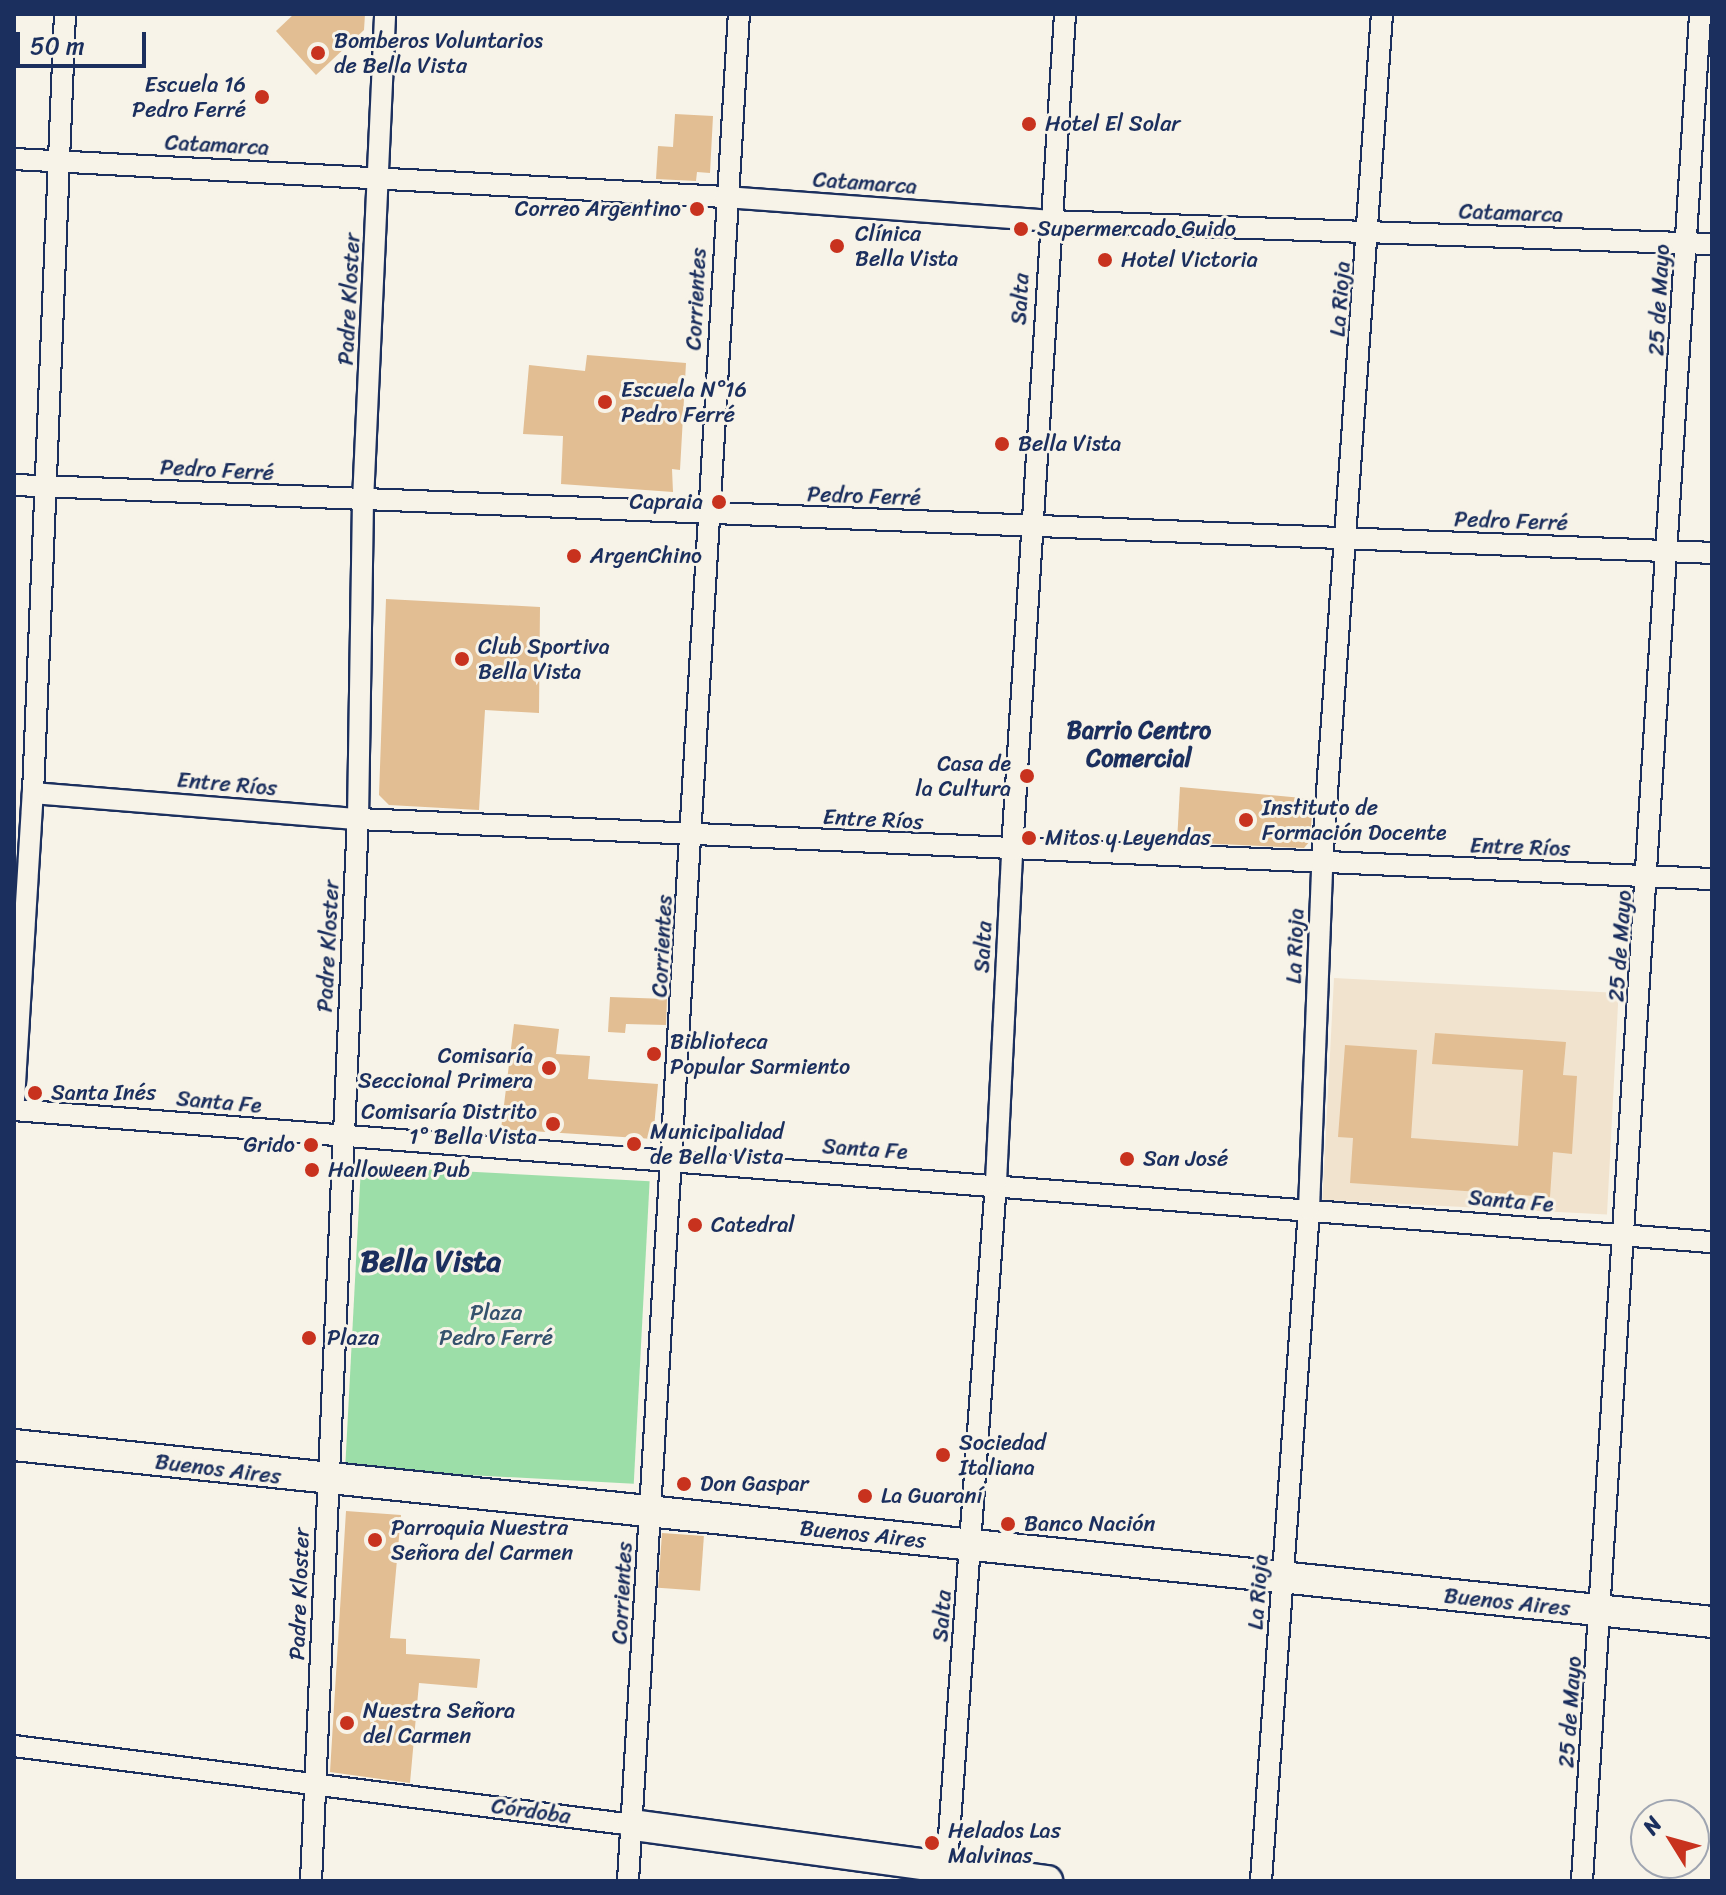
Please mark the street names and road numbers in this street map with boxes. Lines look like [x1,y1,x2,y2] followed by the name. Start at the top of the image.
[164,129,270,161] street label: Catamarca
[812,166,918,200] street label: Catamarca
[1458,198,1564,228] street label: Catamarca
[332,232,366,366] street label: Padre Kloster
[1643,243,1675,357] street label: 25 de Mayo
[680,247,712,351] street label: Corrientes
[1324,260,1356,338] street label: La Rioja
[1005,272,1035,326] street label: Salta
[159,454,275,486] street label: Pedro Ferré
[806,481,922,511] street label: Pedro Ferré
[1453,506,1569,536] street label: Pedro Ferré
[176,766,278,802] street label: Entre Ríos
[822,803,924,835] street label: Entre Ríos
[1469,832,1571,862] street label: Entre Ríos
[311,879,345,1013] street label: Padre Kloster
[1603,889,1637,1003] street label: 25 de Mayo
[646,894,678,998] street label: Corrientes
[1280,908,1310,984] street label: La Rioja
[968,920,998,974] street label: Salta
[175,1085,263,1119] street label: Santa Fe
[821,1133,909,1165] street label: Santa Fe
[1467,1184,1555,1218] street label: Santa Fe
[154,1448,282,1490] street label: Buenos Aires
[799,1514,927,1554] street label: Buenos Aires
[284,1527,314,1661] street label: Padre Kloster
[606,1541,638,1645] street label: Corrientes
[1242,1553,1274,1631] street label: La Rioja
[1443,1582,1571,1622] street label: Buenos Aires
[927,1589,957,1643] street label: Salta
[1553,1655,1587,1769] street label: 25 de Mayo
[490,1792,572,1830] street label: Córdoba

